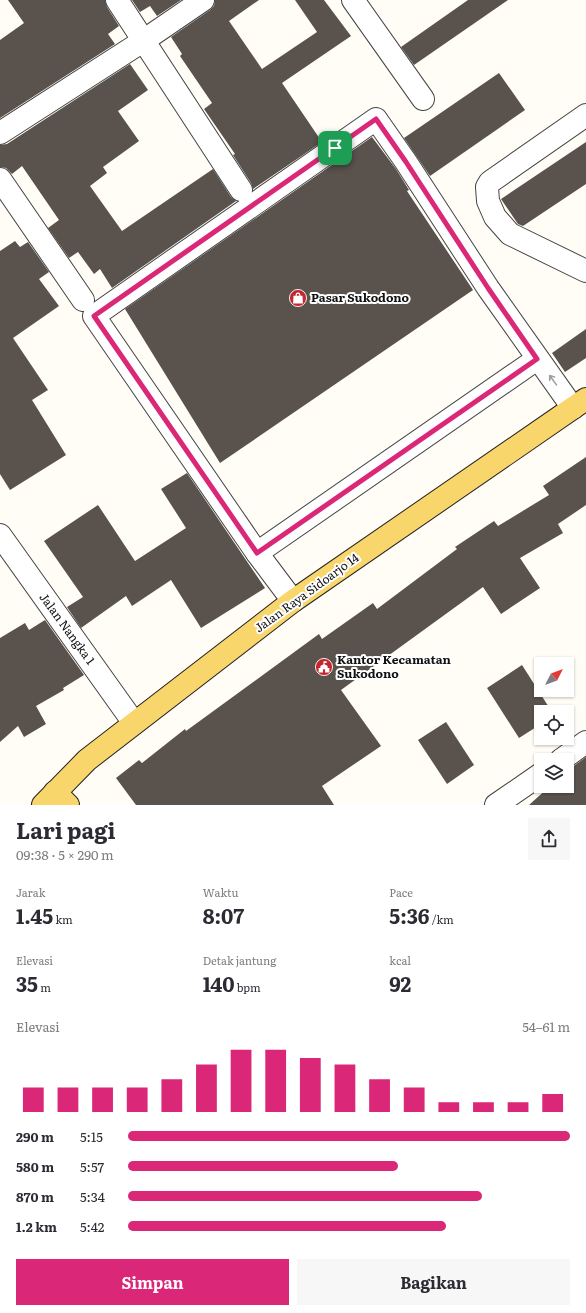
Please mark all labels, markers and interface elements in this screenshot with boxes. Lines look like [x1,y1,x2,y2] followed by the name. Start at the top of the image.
[318,131,352,165] pin
[324,137,346,159] icon: arrive
[288,288,308,308] shop icon: Pasar Sukodono
[311,288,410,306] place label: Pasar Sukodono
[549,375,557,386] one-way arrow
[251,548,363,636] street label: Jalan Raya Sidoarjo 14
[36,589,100,668] street label: Jalan Nangka 1
[337,650,451,682] place label: Kantor Kecamatan Sukodono
[314,657,334,677] public building icon: Kantor Kecamatan Sukodono
[534,657,574,697] north arrow
[534,657,574,793] map controls
[534,705,574,745] button: locate
[534,753,574,793] button: layers
[16,813,116,846] text: Lari pagi
[528,818,570,860] button: share
[16,845,114,864] text: 09:38 · 5 × 290 m
[16,884,45,900] text: Jarak
[203,884,238,900] text: Waktu
[389,884,413,900] text: Pace
[16,900,53,930] text: 1.45
[203,900,244,930] text: 8:07
[389,900,429,930] text: 5:36
[53,911,73,927] text: km
[429,911,454,927] text: /km
[16,952,53,968] text: Elevasi
[203,952,277,968] text: Detak jantung
[389,952,411,968] text: kcal
[16,968,38,998] text: 35
[203,968,235,998] text: 140
[389,968,411,998] text: 92
[38,979,51,995] text: m
[235,979,261,995] text: bpm
[16,1017,60,1036] text: Elevasi
[522,1017,570,1036] text: 54–61 m
[16,1127,54,1146] text: 290 m
[80,1127,103,1146] text: 5:15
[16,1157,54,1176] text: 580 m
[80,1157,104,1176] text: 5:57
[16,1187,54,1206] text: 870 m
[80,1187,105,1206] text: 5:34
[16,1217,57,1236] text: 1.2 km
[80,1217,104,1236] text: 5:42
[16,1259,289,1305] button: Simpan
[297,1259,570,1305] button: Bagikan

